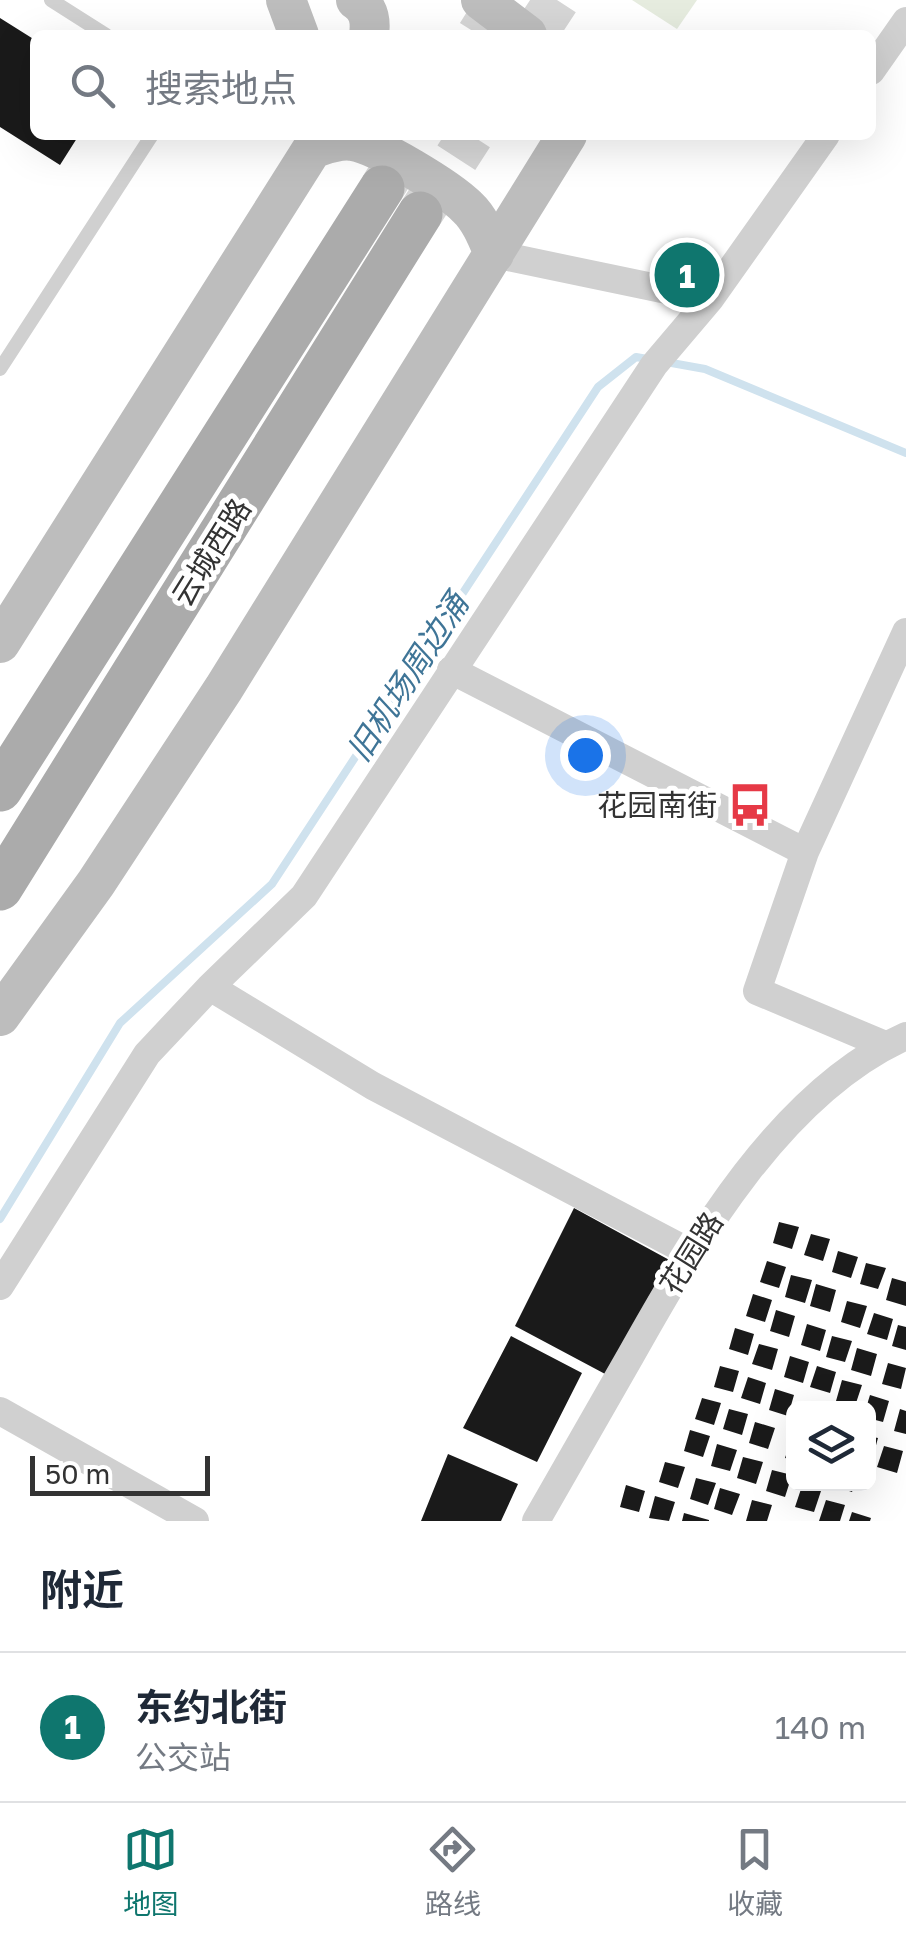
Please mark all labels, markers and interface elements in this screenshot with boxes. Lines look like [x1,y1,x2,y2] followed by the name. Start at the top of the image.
[30,30,876,140] search box
[65,58,120,113] icon: search
[145,65,297,110] text: 搜索地点
[654,238,720,312] pin: 1
[164,492,258,612] street label: 云城西路
[339,584,477,768] water label: 旧机场周边涌
[560,730,611,781] your location
[726,781,774,829] bus stop icon: 花园南街
[597,787,717,823] place label: 花园南街
[652,1205,730,1301] street label: 花园路
[786,1401,876,1491] map controls
[786,1401,876,1491] button: layers
[30,1451,210,1496] scale bar
[45,1457,110,1490] text: 50 m
[40,1564,124,1614] text: 附近
[135,1684,287,1729] text: 东约北街
[64,1708,81,1746] text: 1
[775,1708,866,1746] text: 140 m
[135,1738,231,1776] text: 公交站
[123,1822,179,1922] tab: 地图
[425,1822,481,1922] tab: 路线
[727,1822,783,1922] tab: 收藏

